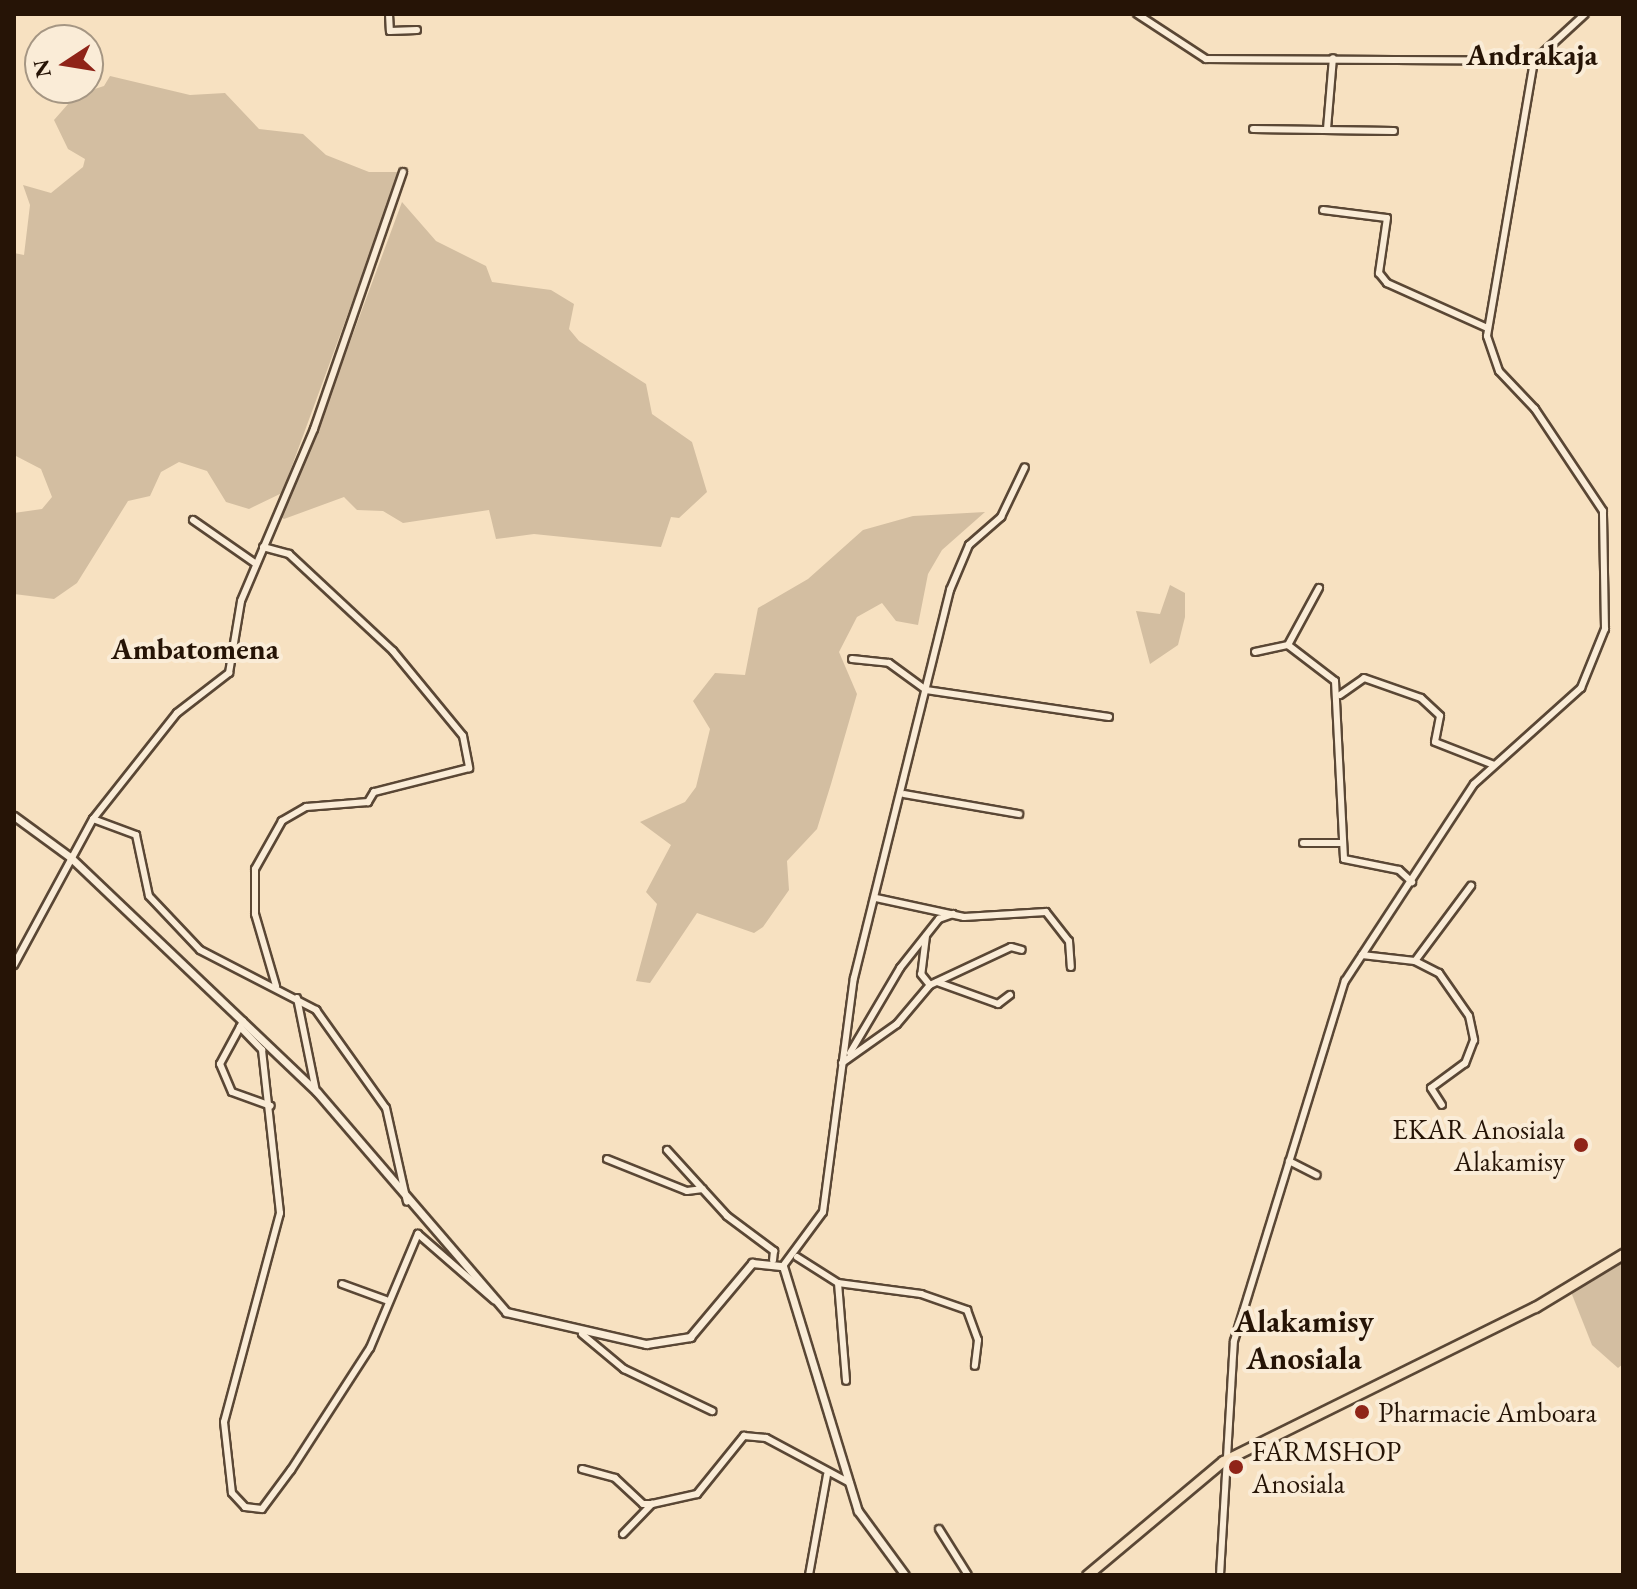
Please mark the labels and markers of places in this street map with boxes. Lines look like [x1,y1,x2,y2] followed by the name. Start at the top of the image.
[1392,1112,1565,1178] place label: EKAR Anosiala Alakamisy
[1572,1136,1590,1154] marker: EKAR Anosiala Alakamisy
[1378,1395,1597,1429] place label: Pharmacie Amboara
[1353,1403,1371,1421] marker: Pharmacie Amboara
[1252,1434,1401,1500] place label: FARMSHOP Anosiala
[1227,1458,1245,1476] marker: FARMSHOP Anosiala

